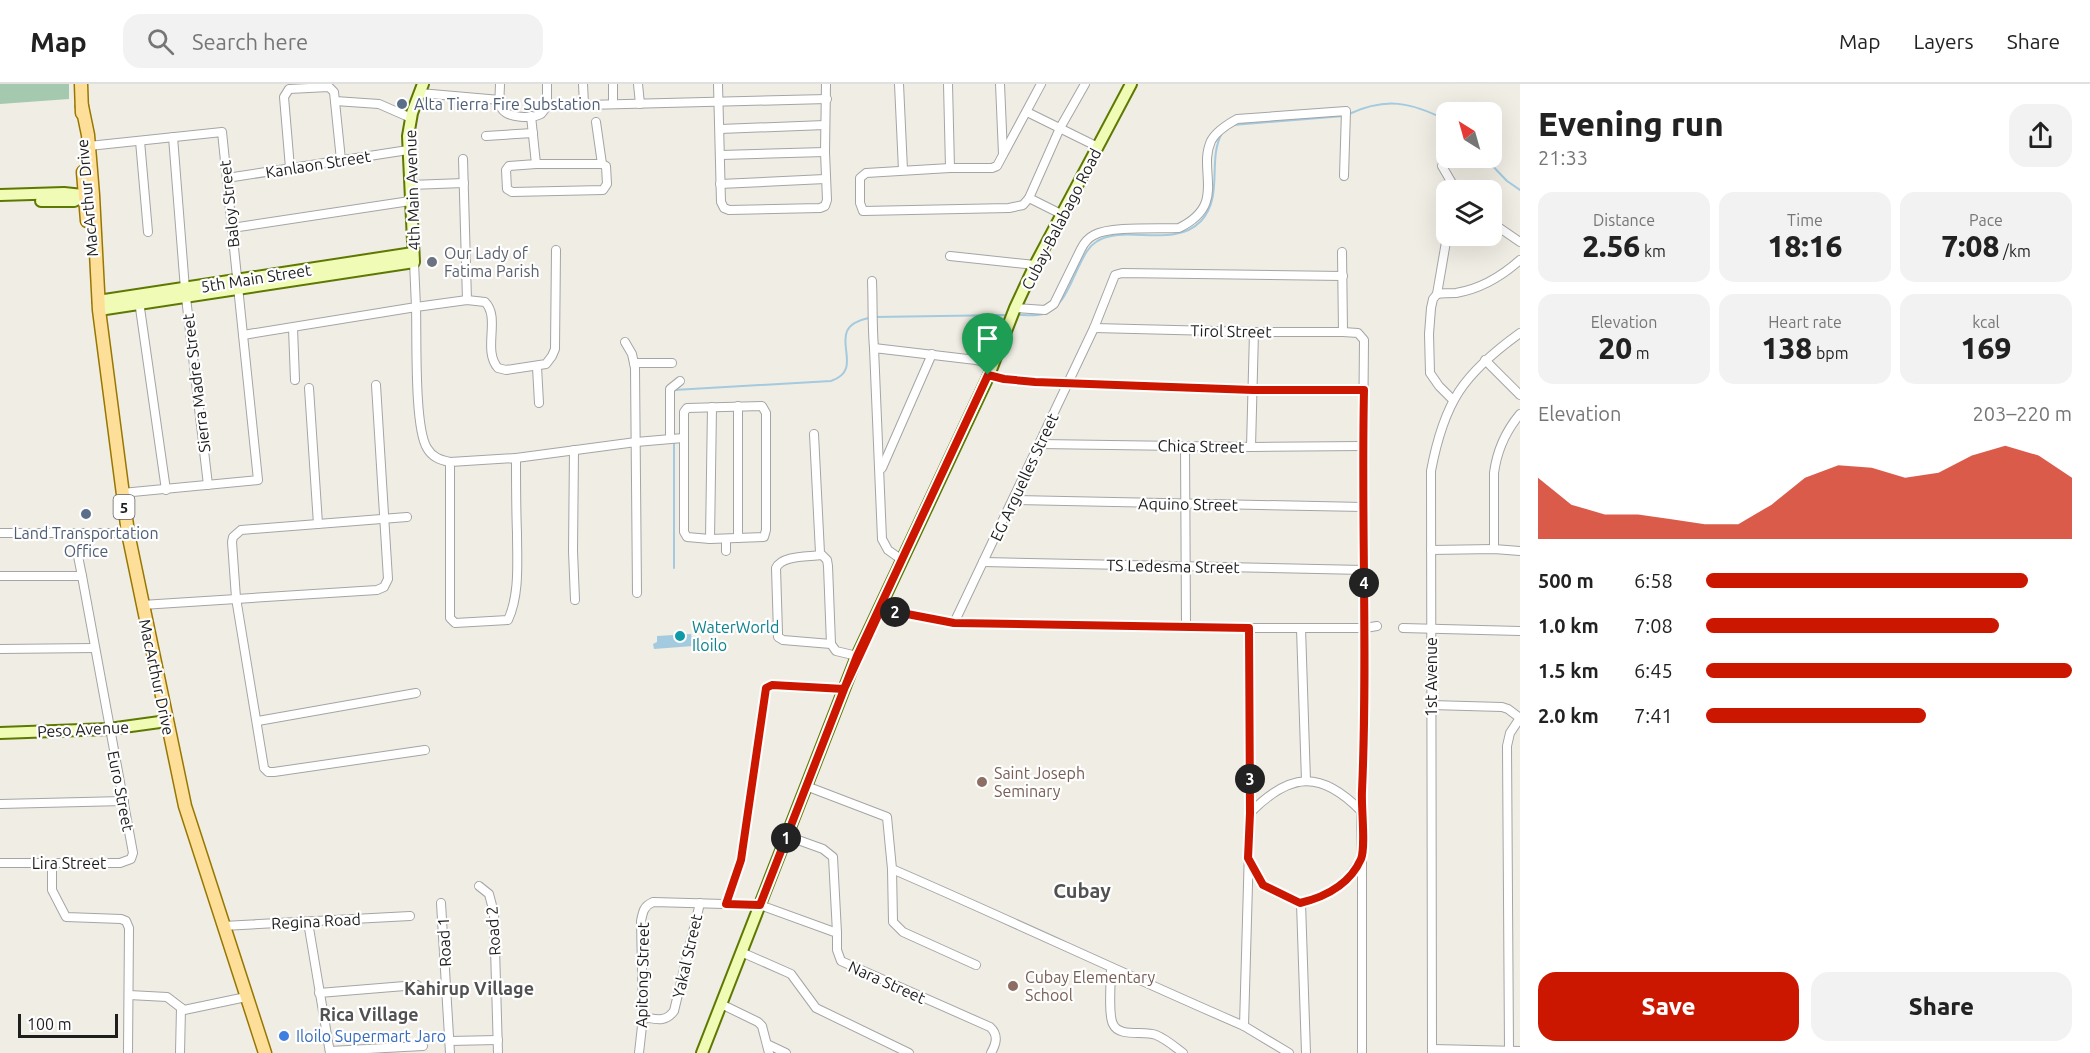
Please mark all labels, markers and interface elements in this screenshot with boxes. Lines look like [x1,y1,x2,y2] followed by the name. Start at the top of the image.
[123,14,543,68] search box
[144,25,177,58] icon: search
[30,26,87,57] text: Map
[192,29,308,54] text: Search here
[1839,29,1880,53] text: Map
[1913,29,1974,53] text: Layers
[2007,29,2060,53] text: Share
[414,95,601,113] place label: Alta Tierra Fire Substation
[395,97,409,111] marker: Alta Tierra Fire Substation
[1436,102,1502,168] north arrow
[1436,102,1502,246] map controls
[2009,104,2072,167] button: share
[1538,105,1724,142] text: Evening run
[401,129,423,251] street label: 4th Main Avenue
[73,138,101,258] street label: MacArthur Drive
[1018,145,1104,293] street label: Cubay-Balabago Road
[1538,146,1588,169] text: 21:33
[264,147,373,181] street label: Kanlaon Street
[215,159,243,249] street label: Baloy Street
[1436,180,1502,246] button: layers
[1593,211,1655,229] text: Distance
[1787,211,1823,229] text: Time
[1969,211,2003,229] text: Pace
[1582,229,1640,263] text: 2.56
[1767,229,1843,263] text: 18:16
[1941,229,1999,263] text: 7:08
[1640,242,1666,260] text: km
[1999,242,2031,260] text: /km
[444,244,540,280] place label: Our Lady of Fatima Parish
[425,255,439,269] marker: Our Lady of Fatima Parish
[199,260,313,296] street label: 5th Main Street
[178,312,213,453] street label: Sierra Madre Street
[962,313,1013,375] pin
[1591,313,1657,331] text: Elevation
[1768,313,1842,331] text: Heart rate
[1972,313,2000,331] text: kcal
[1190,321,1272,341] street label: Tirol Street
[971,322,1004,355] icon: arrive
[1598,331,1632,365] text: 20
[1762,331,1812,365] text: 138
[1961,331,2011,365] text: 169
[1632,344,1650,362] text: m
[1812,344,1848,362] text: bpm
[1538,402,1621,425] text: Elevation
[1973,402,2072,425] text: 203–220 m
[986,410,1062,544] street label: EG Arguelles Street
[1157,436,1245,456] street label: Chica Street
[1138,494,1239,514] street label: Aquino Street
[114,495,134,519] road number: 5
[79,507,93,521] marker: Land Transportation Office
[13,524,159,560] place label: Land Transportation Office
[1106,556,1241,576] street label: TS Ledesma Street
[1349,568,1379,598] pin: 4
[1538,569,1594,592] text: 500 m
[1634,569,1673,592] text: 6:58
[1359,574,1369,592] text: 4
[880,597,910,627] pin: 2
[890,603,900,621] text: 2
[1538,614,1599,637] text: 1.0 km
[1634,614,1673,637] text: 7:08
[136,617,178,737] street label: MacArthur Drive
[692,618,779,654] place label: WaterWorld Iloilo
[673,629,687,643] marker: WaterWorld Iloilo
[1422,637,1440,717] street label: 1st Avenue
[1538,659,1599,682] text: 1.5 km
[1634,659,1673,682] text: 6:45
[1538,704,1599,727] text: 2.0 km
[1634,704,1673,727] text: 7:41
[37,718,129,740] street label: Peso Avenue
[104,749,138,834] street label: Euro Street
[994,764,1085,800] place label: Saint Joseph Seminary
[1235,764,1265,794] pin: 3
[1245,770,1255,788] text: 3
[975,775,989,789] marker: Saint Joseph Seminary
[771,823,801,853] pin: 1
[781,829,791,847] text: 1
[32,854,107,872] street label: Lira Street
[1053,879,1111,902] district label: Cubay
[482,906,504,956] street label: Road 2
[271,910,361,932] street label: Regina Road
[669,912,706,1000] street label: Yakal Street
[434,917,454,967] street label: Road 1
[632,921,652,1028] street label: Apitong Street
[846,957,929,1007] street label: Nara Street
[1025,968,1155,1004] place label: Cubay Elementary School
[1538,972,1799,1041] button: Save
[1811,972,2072,1041] button: Share
[404,978,534,998] district label: Kahirup Village
[1006,979,1020,993] marker: Cubay Elementary School
[319,1004,419,1024] district label: Rica Village
[18,1011,118,1038] scale bar
[27,1015,72,1033] text: 100 m
[296,1027,446,1045] place label: Iloilo Supermart Jaro
[277,1029,291,1043] marker: Iloilo Supermart Jaro

